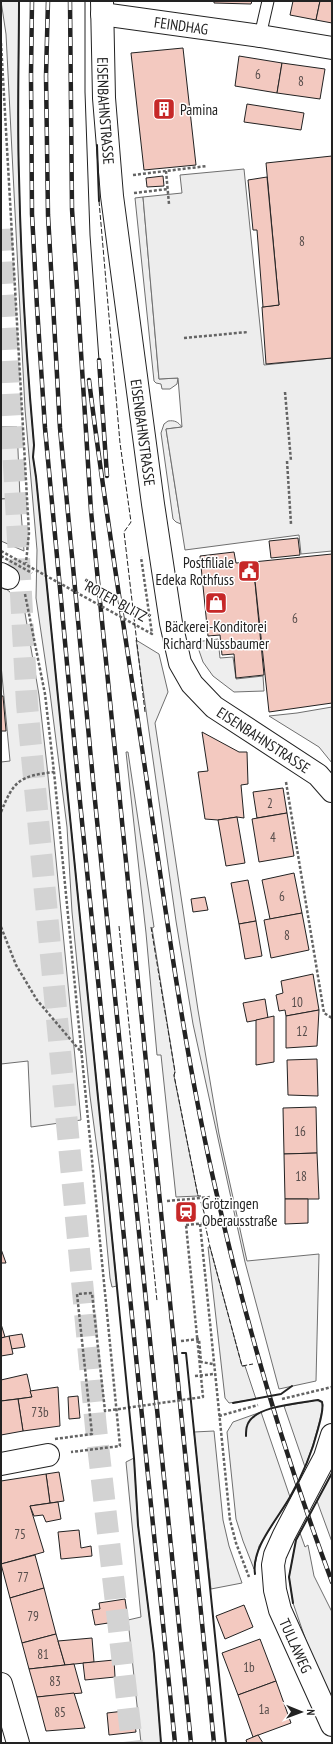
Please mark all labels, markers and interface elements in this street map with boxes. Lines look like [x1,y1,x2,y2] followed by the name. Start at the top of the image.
[153,12,209,38] street label: FEINDHAG
[94,57,119,165] street label: EISENBAHNSTRASSE
[255,66,261,83] house number: 6
[298,73,304,90] house number: 8
[151,96,177,122] building icon: Pamina
[180,100,218,119] place label: Pamina
[299,233,305,250] house number: 8
[127,378,160,487] street label: EISENBAHNSTRASSE
[156,553,234,589] place label: Postfiliale Edeka Rothfuss
[236,558,262,584] public building icon: Postfiliale Edeka Rothfuss
[78,574,154,628] street label: "ROTER BLITZ"
[203,590,229,616] shop icon: Bäckerei-Konditorei Richard Nussbaumer
[292,610,298,627] house number: 6
[163,617,270,653] place label: Bäckerei-Konditorei Richard Nussbaumer
[214,702,314,777] street label: EISENBAHNSTRASSE
[267,795,273,812] house number: 2
[270,829,276,846] house number: 4
[279,888,285,905] house number: 6
[284,927,290,944] house number: 8
[291,994,303,1011] house number: 10
[296,1023,308,1040] house number: 12
[294,1123,306,1140] house number: 16
[295,1168,307,1185] house number: 18
[202,1194,277,1230] place label: Grötzingen Oberausstraße
[173,1199,199,1225] station icon: Grötzingen Oberausstraße
[31,1404,49,1421] house number: 73b
[14,1526,26,1543] house number: 75
[17,1569,29,1586] house number: 77
[27,1608,39,1625] house number: 79
[275,1615,317,1676] street label: TULLAWEG
[37,1646,49,1663] house number: 81
[243,1659,255,1676] house number: 1b
[49,1673,61,1690] house number: 83
[281,1692,321,1732] north arrow
[258,1701,270,1718] house number: 1a
[54,1704,66,1721] house number: 85
[304,1709,318,1715] text: N

